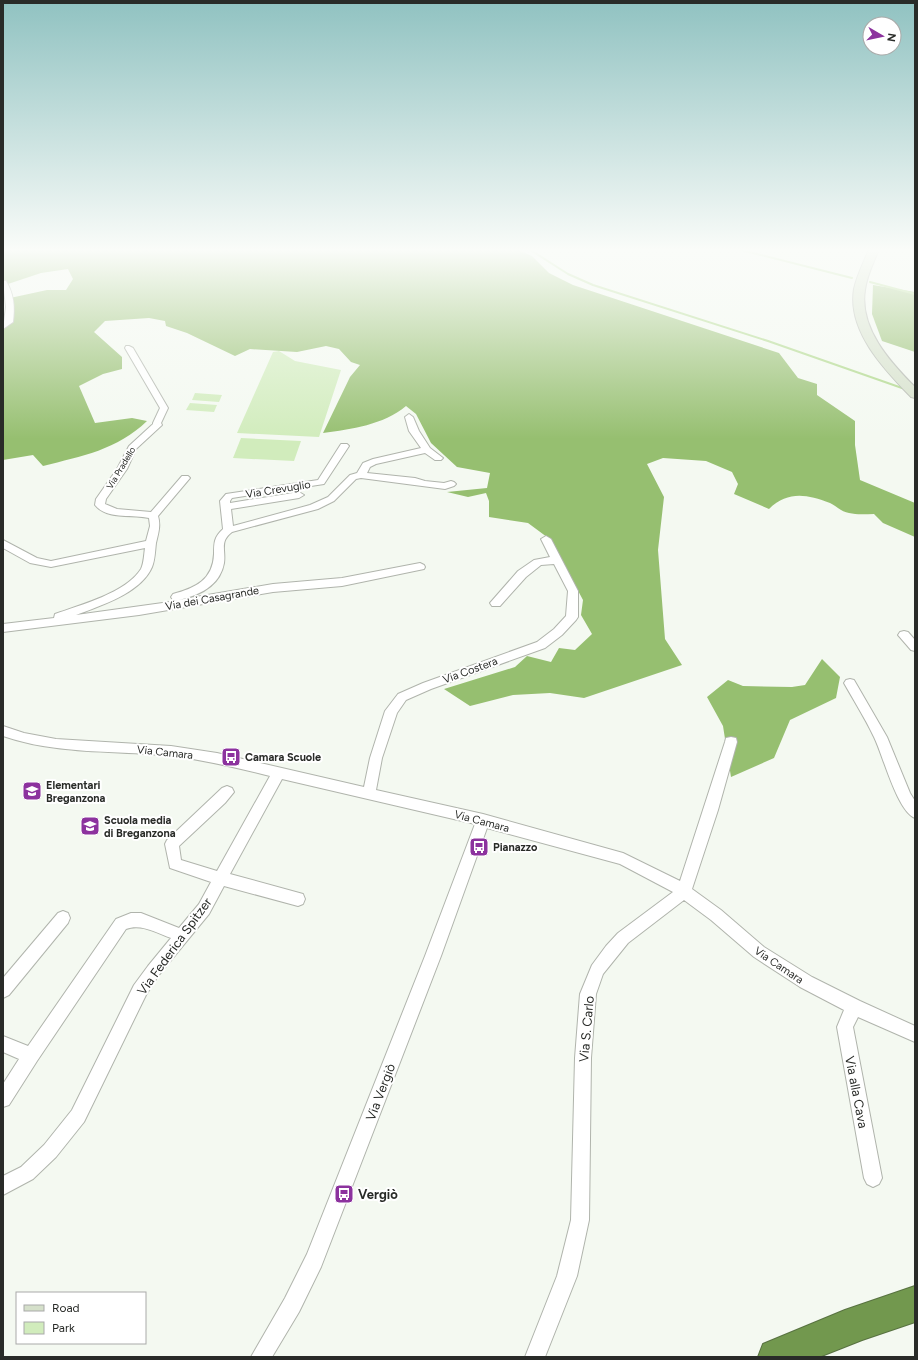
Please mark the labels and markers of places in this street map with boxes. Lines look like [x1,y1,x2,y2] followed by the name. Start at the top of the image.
[220,746,242,768] bus stop icon: Camara Scuole
[245,751,321,764] place label: Camara Scuole
[46,779,106,805] place label: Elementari Breganzona
[21,780,43,802] school or university icon: Elementari Breganzona
[104,814,176,840] place label: Scuola media di Breganzona
[79,815,101,837] school or university icon: Scuola media di Breganzona
[468,836,490,858] bus stop icon: Pianazzo
[493,841,538,854] place label: Pianazzo
[333,1183,355,1205] bus stop icon: Vergiò
[358,1187,398,1202] place label: Vergiò

